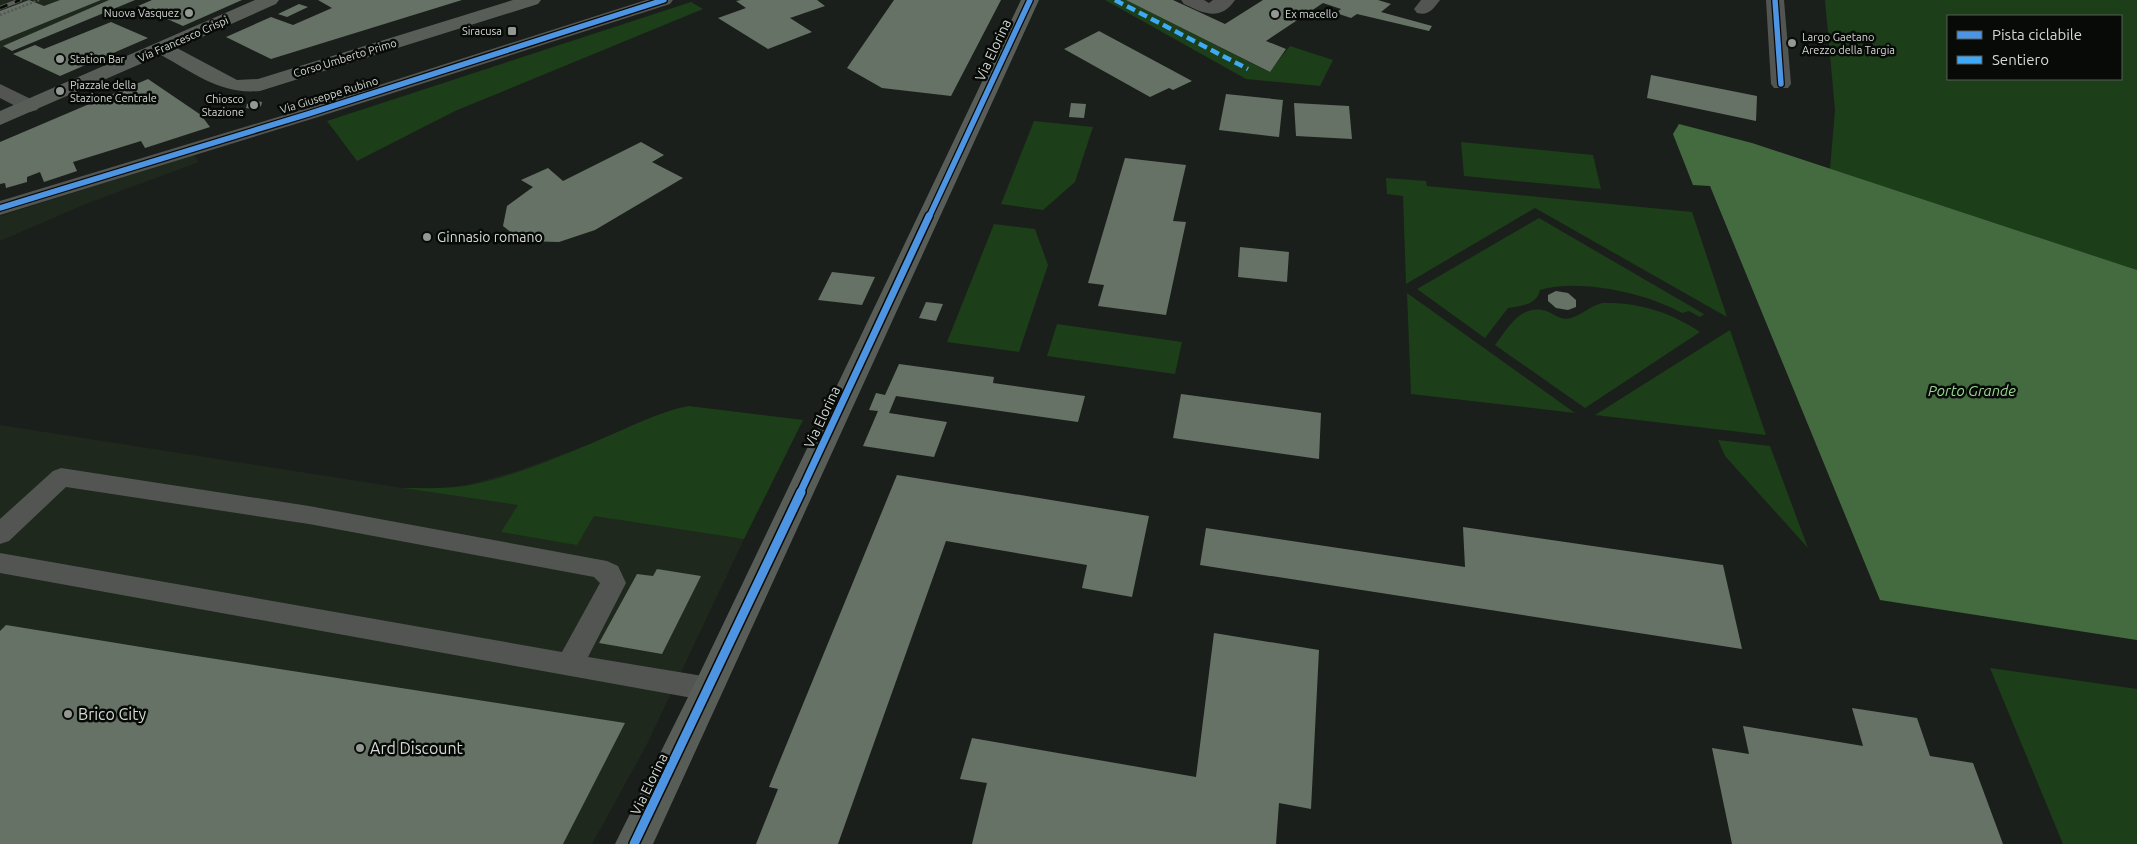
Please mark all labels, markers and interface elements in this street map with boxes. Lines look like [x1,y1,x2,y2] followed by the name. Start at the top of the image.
[104,7,179,19] place label: Nuova Vasquez
[183,7,195,19] marker: Nuova Vasquez
[1269,8,1281,20] marker: Ex macello
[1285,8,1338,20] place label: Ex macello
[136,14,230,64] street label: Via Francesco Crispi
[1947,15,2122,80] legend
[972,16,1014,84] street label: Via Elorina
[462,25,502,37] place label: Siracusa
[506,25,518,37] marker: Siracusa
[1992,26,2082,43] text: Pista ciclabile
[1802,31,1895,56] place label: Largo Gaetano Arezzo della Targia
[292,37,398,79] street label: Corso Umberto Primo
[1786,37,1798,49] marker: Largo Gaetano Arezzo della Targia
[1992,51,2049,68] text: Sentiero
[54,53,66,65] marker: Station Bar
[70,53,126,65] place label: Station Bar
[279,74,379,116] street label: Via Giuseppe Rubino
[70,79,157,104] place label: Piazzale della Stazione Centrale
[54,85,66,97] marker: Piazzale della Stazione Centrale
[202,93,244,118] place label: Chiosco Stazione
[248,99,260,111] marker: Chiosco Stazione
[437,229,543,245] place label: Ginnasio romano
[421,231,433,243] marker: Ginnasio romano
[1928,382,2016,399] water label: Porto Grande
[801,383,843,451] street label: Via Elorina
[78,705,147,723] place label: Brico City
[62,708,74,720] marker: Brico City
[370,739,464,757] place label: Ard Discount
[354,742,366,754] marker: Ard Discount
[627,750,671,818] street label: Via Elorina

